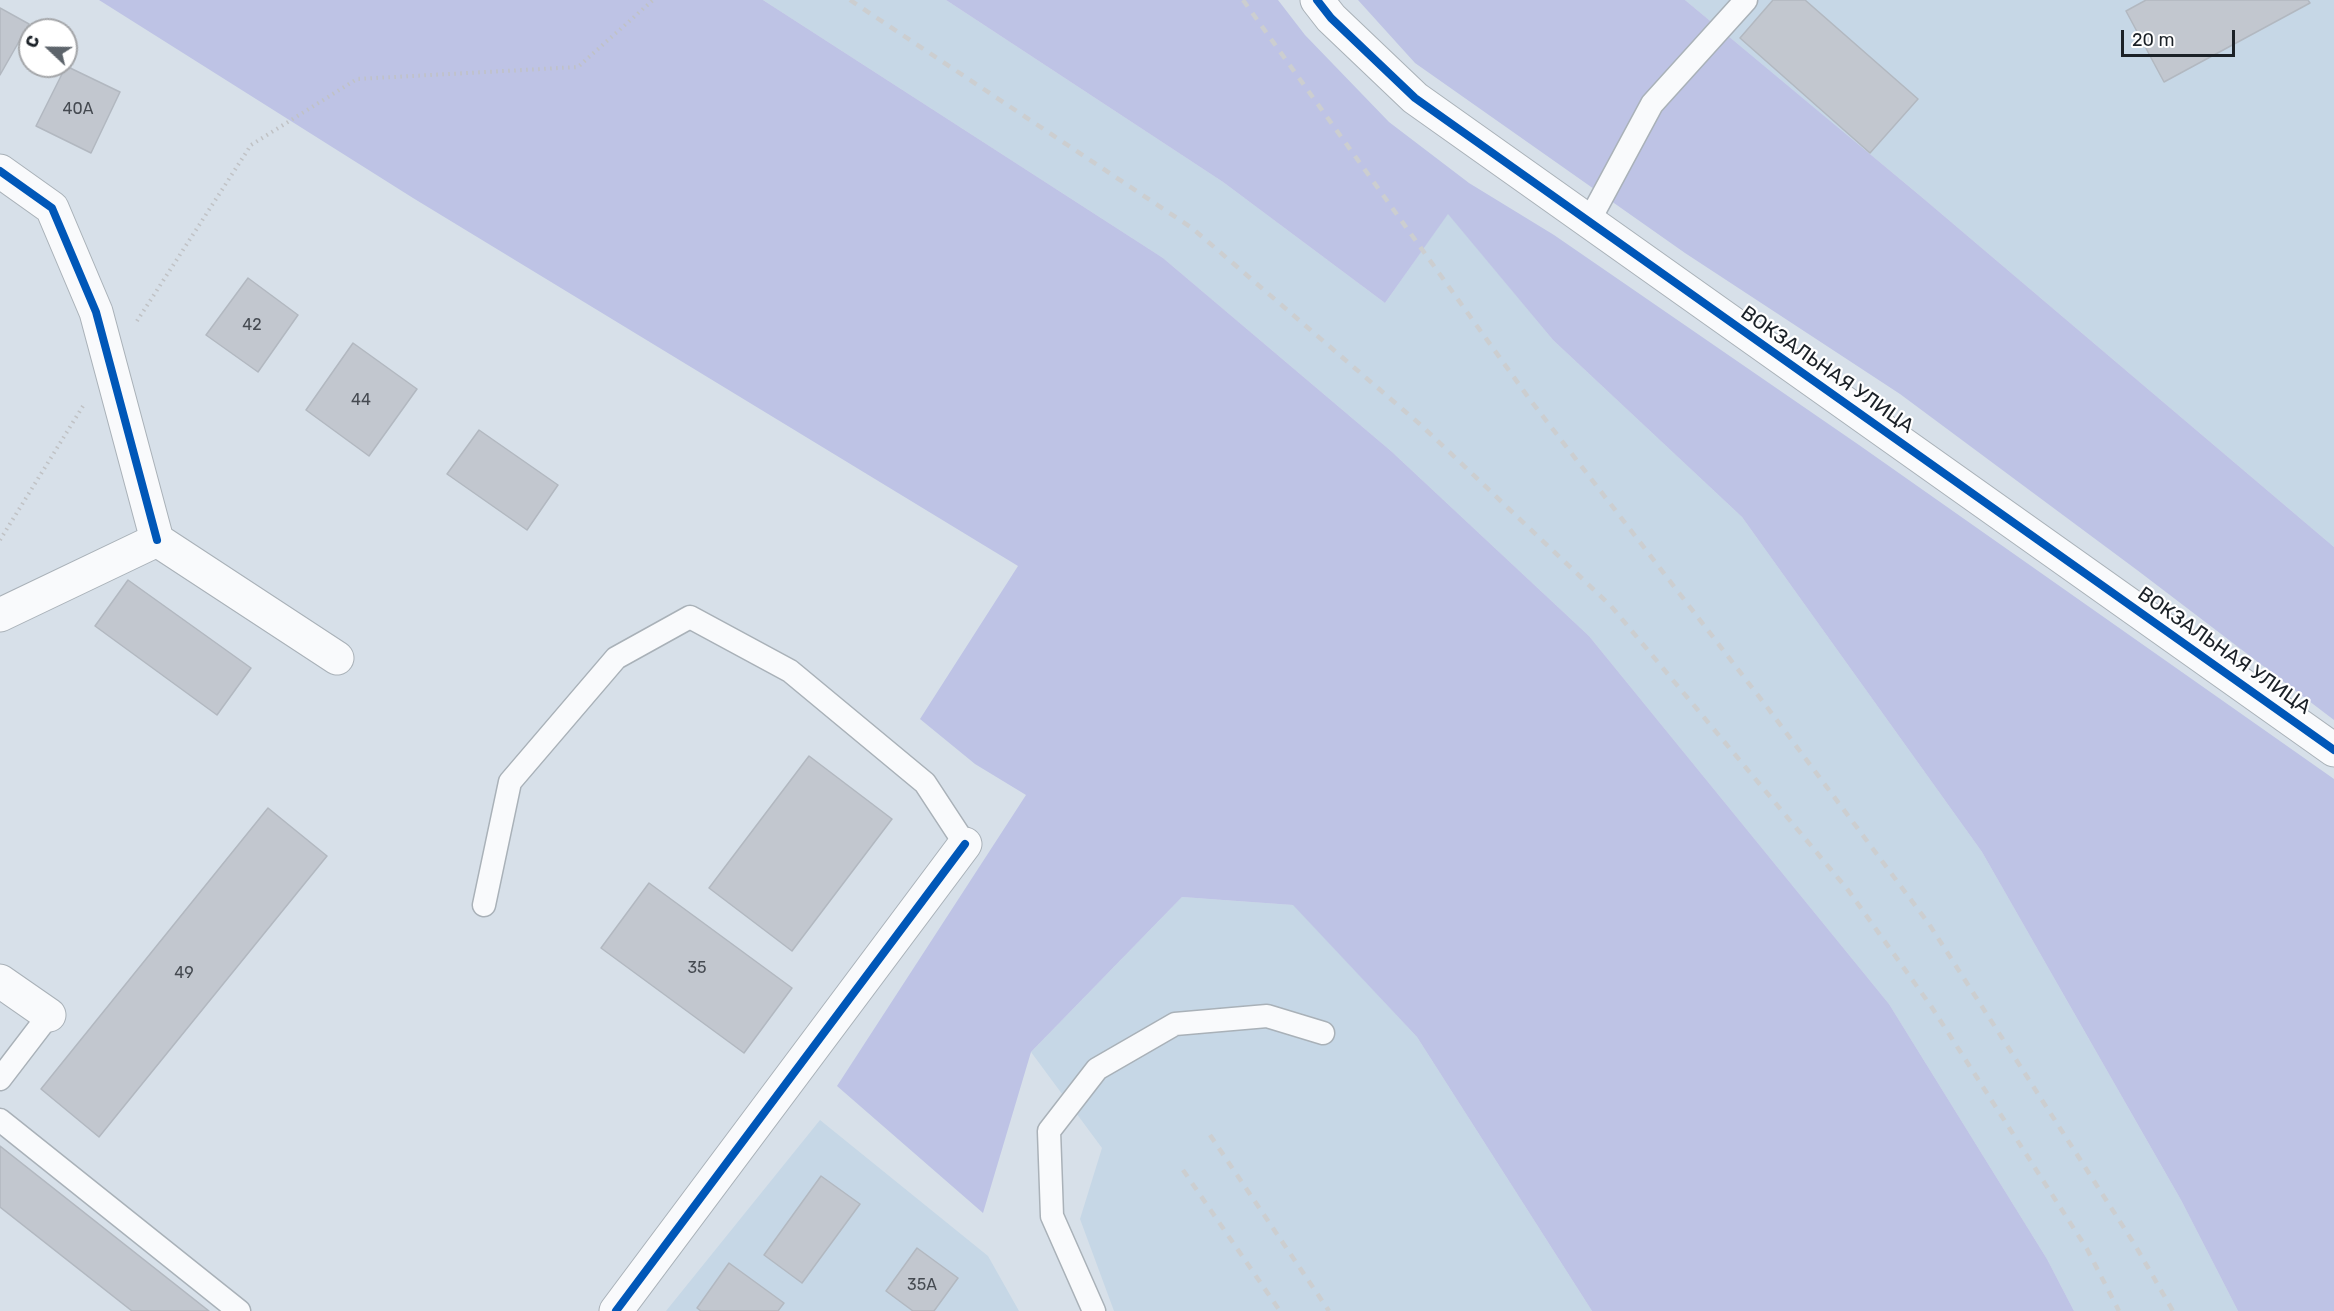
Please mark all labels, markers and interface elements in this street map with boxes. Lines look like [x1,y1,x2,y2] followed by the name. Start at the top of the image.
[18,18,78,78] north arrow
[2124,18,2238,56] scale bar
[2132,29,2174,51] text: 20 m
[22,33,44,51] text: С
[63,99,93,119] house number: 40А
[1736,301,1918,439] street label: ВОКЗАЛЬНАЯ УЛИЦА
[242,315,262,335] house number: 42
[351,390,371,410] house number: 44
[2133,582,2315,720] street label: ВОКЗАЛЬНАЯ УЛИЦА
[687,958,707,978] house number: 35
[174,963,194,983] house number: 49
[907,1275,937,1295] house number: 35А

